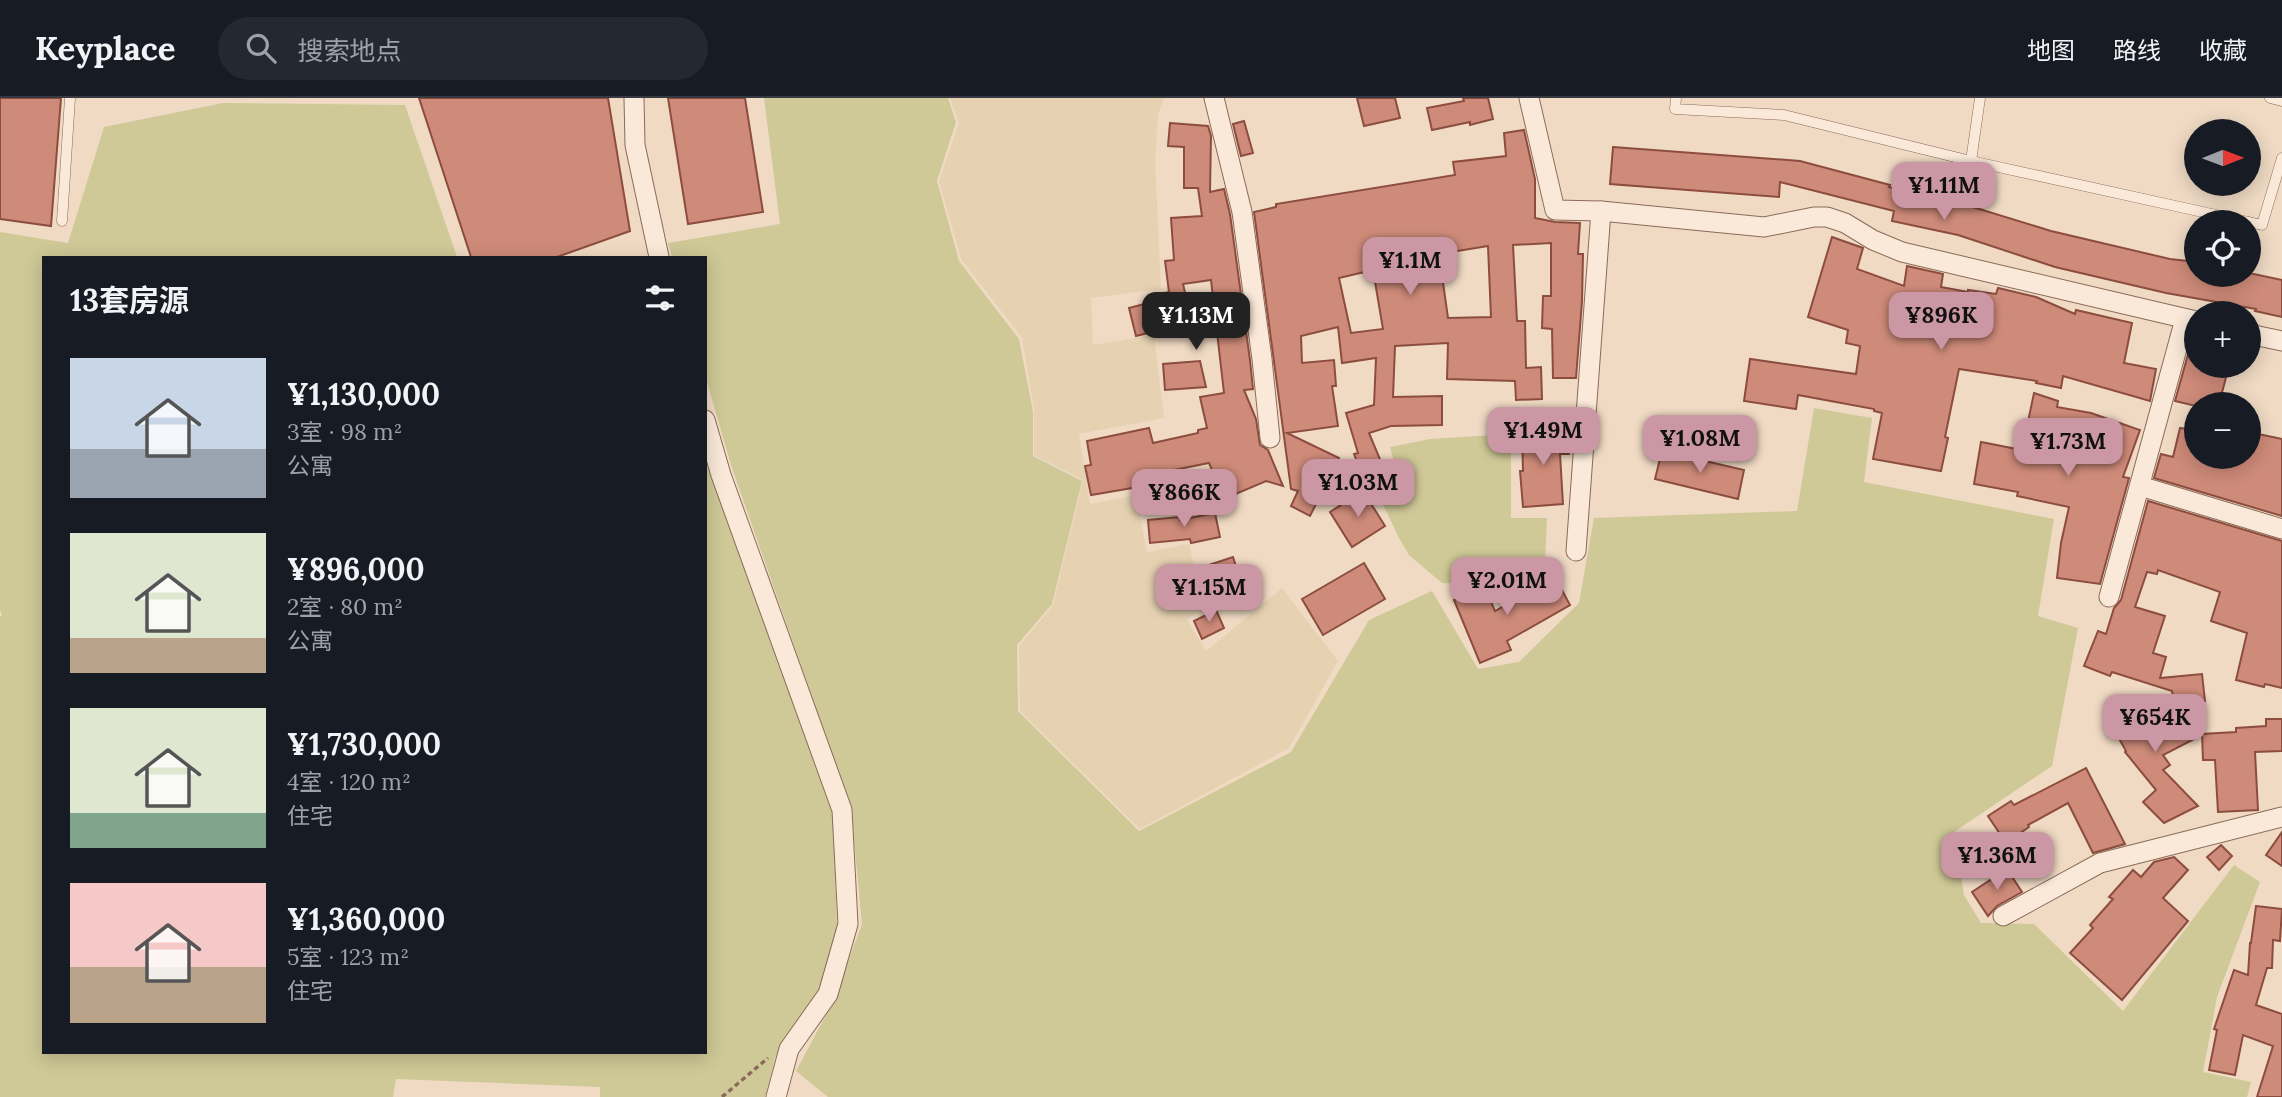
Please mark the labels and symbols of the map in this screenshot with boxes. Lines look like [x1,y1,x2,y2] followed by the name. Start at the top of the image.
[2184,119,2261,196] north arrow
[1887,162,2001,222] pin: ¥1.11M
[1361,238,1459,297] pin: ¥1.1M
[1139,292,1253,352] pin: ¥1.13M
[1892,292,1990,352] pin: ¥896K
[1486,408,1600,467] pin: ¥1.49M
[1643,416,1757,475] pin: ¥1.08M
[2011,418,2125,478] pin: ¥1.73M
[1301,460,1415,519] pin: ¥1.03M
[1135,470,1233,529] pin: ¥866K
[1450,558,1564,617] pin: ¥2.01M
[1152,564,1266,624] pin: ¥1.15M
[2106,694,2204,754] pin: ¥654K
[1940,832,2054,892] pin: ¥1.36M

